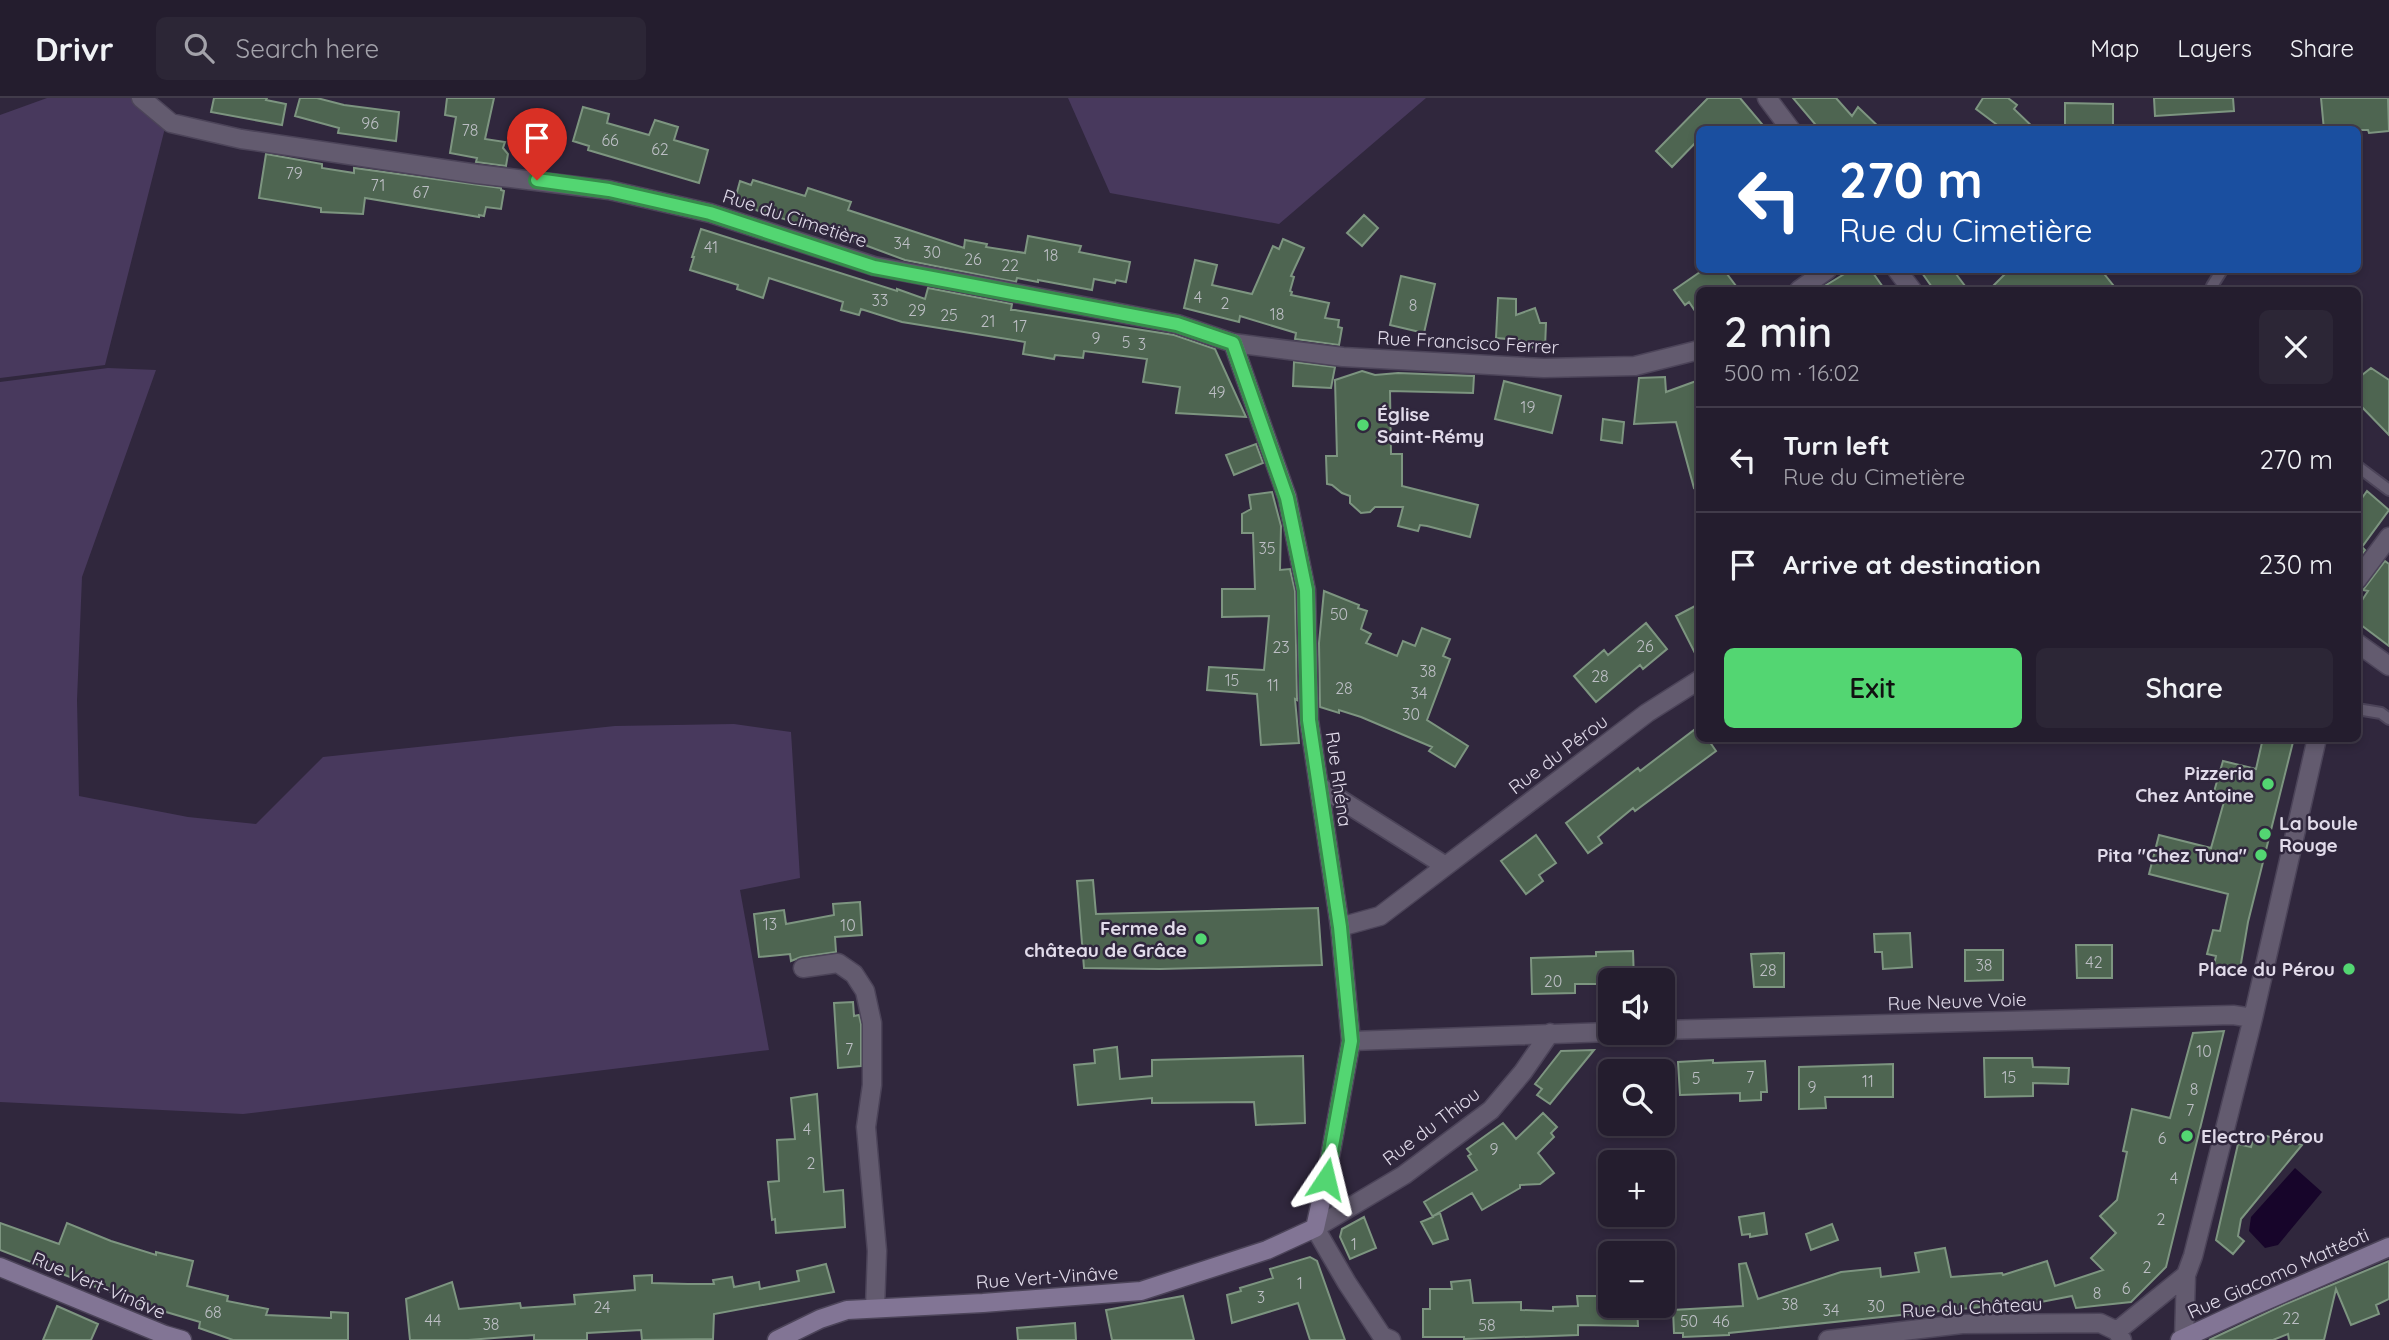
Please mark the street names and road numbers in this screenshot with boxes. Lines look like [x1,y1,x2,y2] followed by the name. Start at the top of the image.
[720,183,870,253] street label: Rue du Cimetière
[1376,325,1560,359] street label: Rue Francisco Ferrer
[1504,709,1612,799] street label: Rue du Pérou
[1320,730,1358,828] street label: Rue Rhéna
[1887,987,2027,1015] street label: Rue Neuve Voie
[1378,1082,1484,1170] street label: Rue du Thiou
[2184,1222,2372,1324] street label: Rue Giacomo Mattéoti
[28,1246,170,1324] street label: Rue Vert-Vinâve
[975,1260,1119,1294] street label: Rue Vert-Vinâve
[1901,1291,2043,1323] street label: Rue du Château

